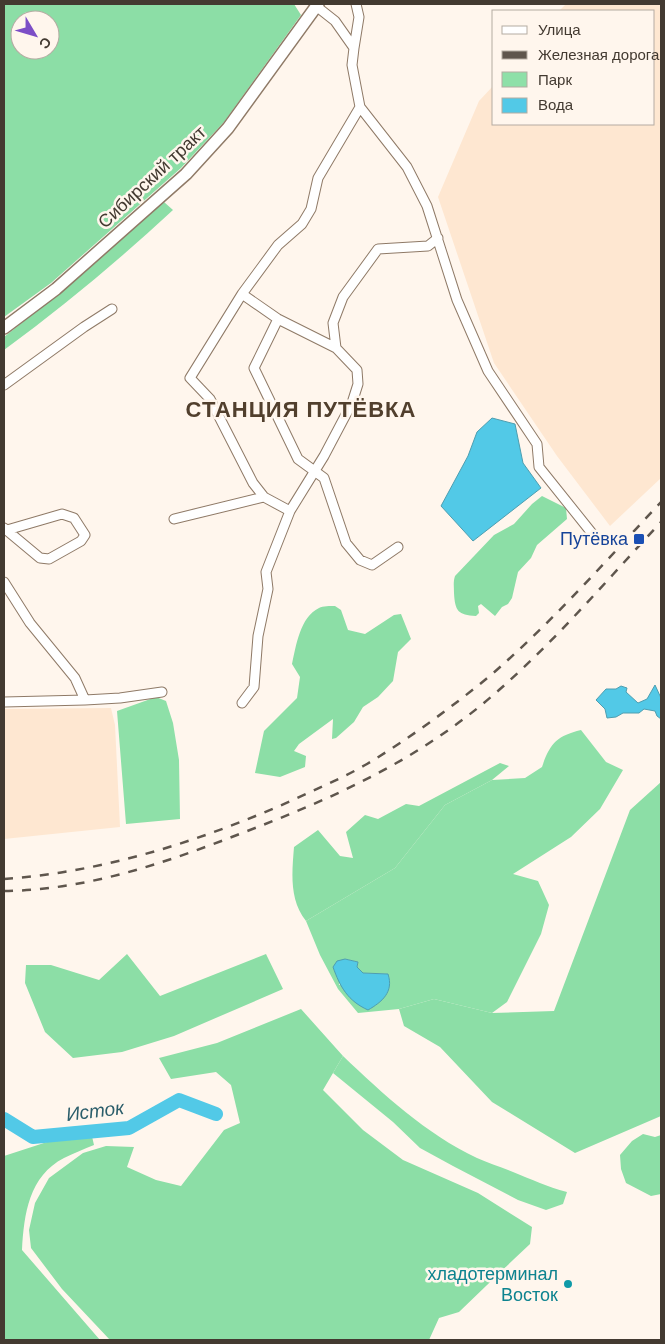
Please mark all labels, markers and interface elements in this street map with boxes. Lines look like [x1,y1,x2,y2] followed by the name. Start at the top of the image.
[10,10,60,60] north arrow
[492,10,655,125] legend
[538,21,581,38] text: Улица
[36,34,55,52] text: С
[538,46,660,63] text: Железная дорога
[538,71,572,88] text: Парк
[538,96,574,113] text: Вода
[94,122,210,232] street label: Сибирский тракт
[186,397,416,422] district label: СТАНЦИЯ ПУТЁВКА
[560,529,629,549] place label: Путёвка
[632,532,646,546] marker: Путёвка
[65,1097,126,1125] water label: Исток
[427,1264,558,1305] place label: хладотерминал Восток
[562,1278,574,1290] marker: хладотерминал Восток

